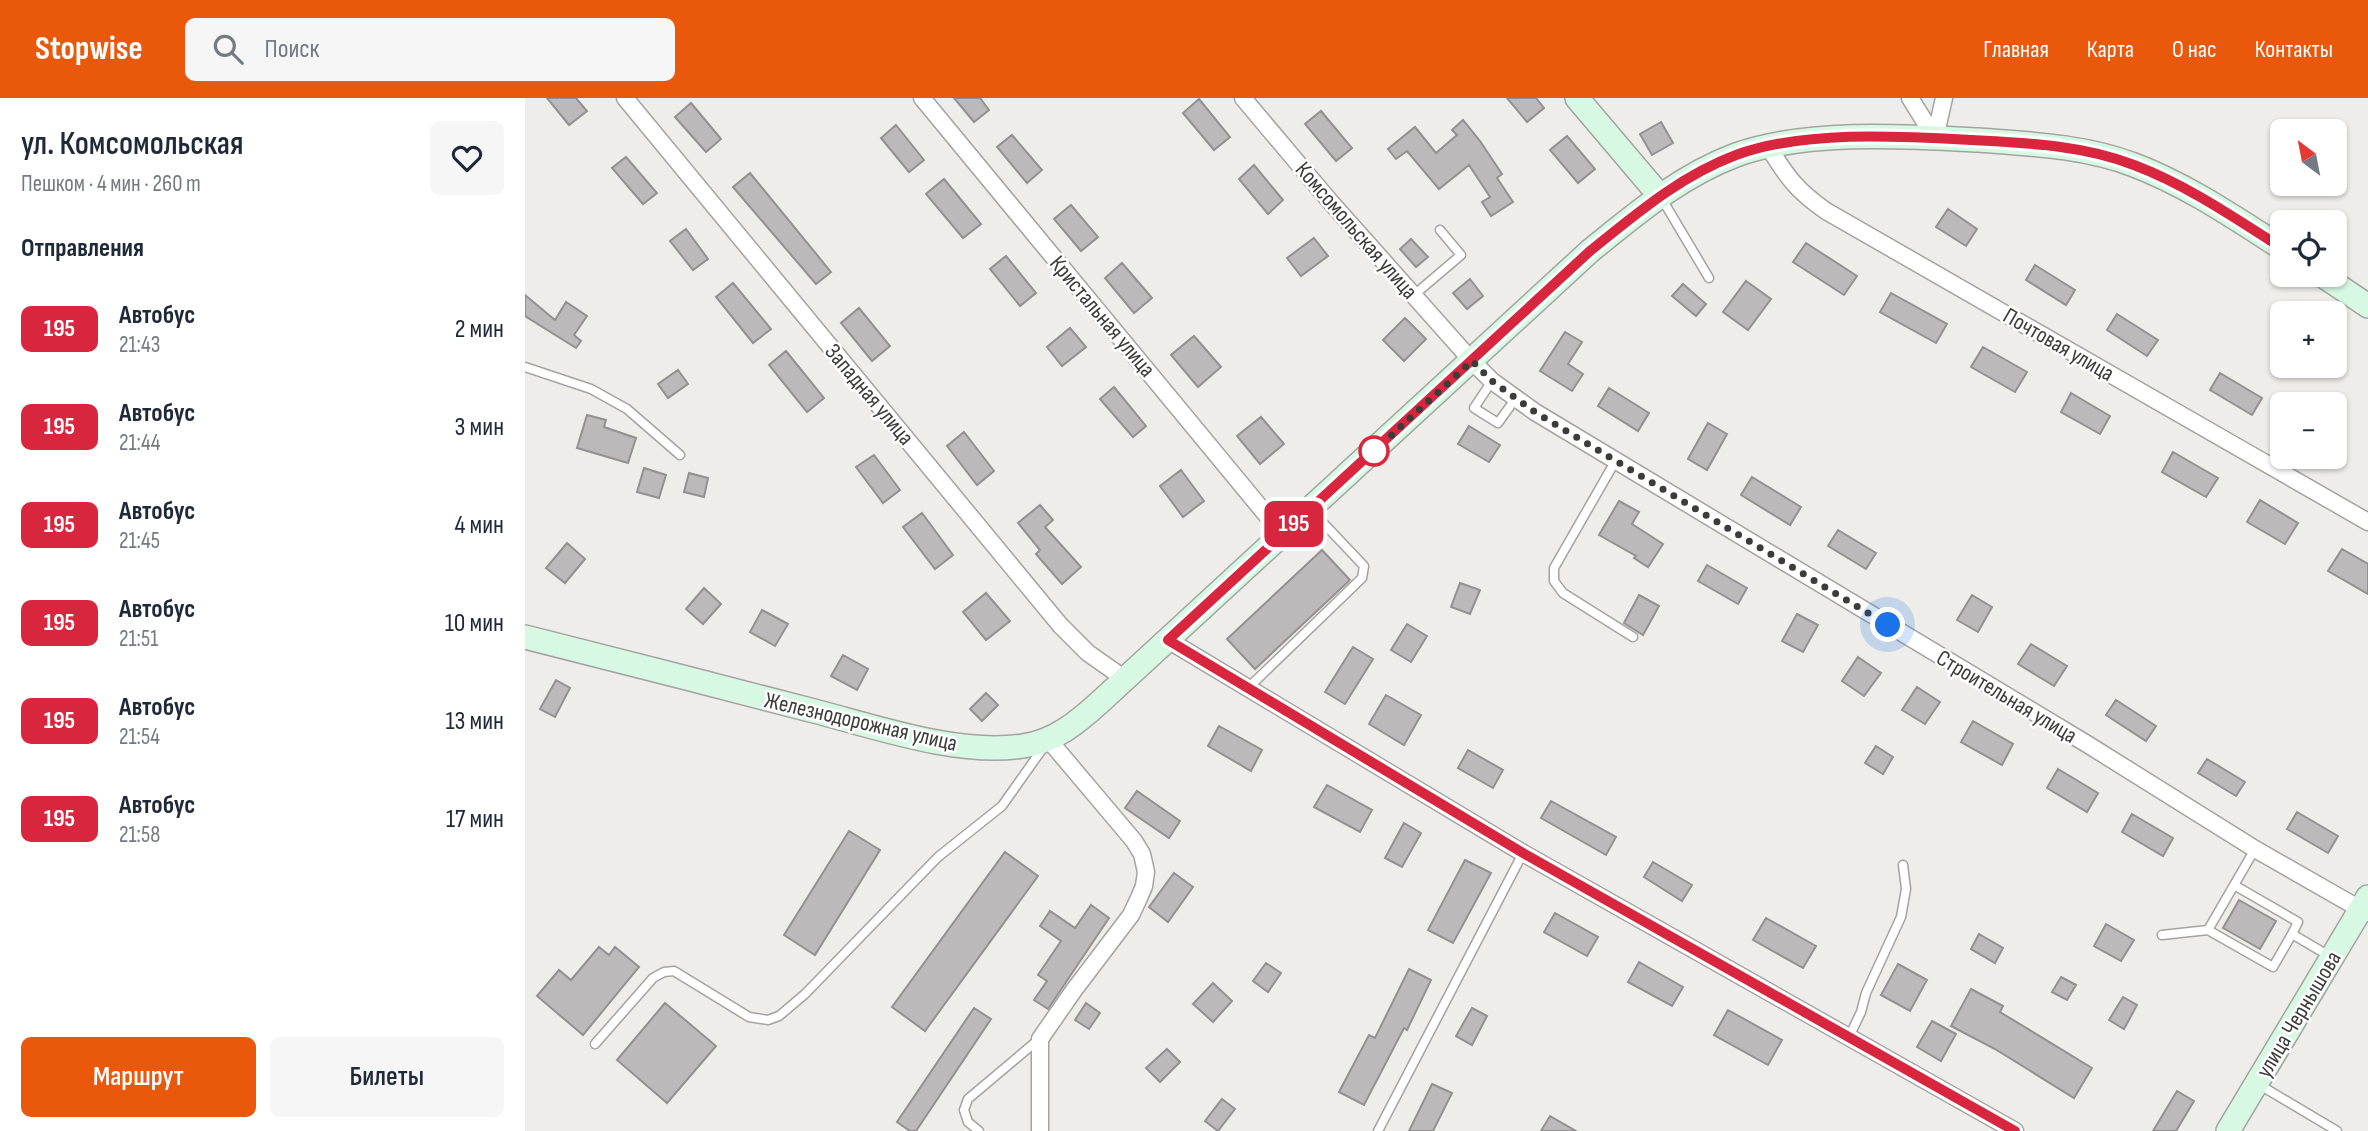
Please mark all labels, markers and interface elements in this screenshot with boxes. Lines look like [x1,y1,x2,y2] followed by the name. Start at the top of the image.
[185,18,675,81] search box
[35,29,143,69] text: Stopwise
[209,30,247,68] icon: search
[265,34,319,65] text: Поиск
[1983,35,2049,64] text: Главная
[2087,35,2134,64] text: Карта
[2172,35,2217,64] text: О нас
[2255,35,2333,64] text: Контакты
[2270,119,2347,196] north arrow
[2270,119,2347,469] map controls
[430,121,504,195] button: heart
[21,124,243,164] text: ул. Комсомольская
[1289,156,1423,305] street label: Комсомольская улица
[21,170,201,198] text: Пешком · 4 мин · 260 m
[2270,210,2347,287] button: locate
[21,233,144,264] text: Отправления
[1043,250,1161,383] street label: Кристальная улица
[119,300,195,331] text: Автобус
[2270,301,2347,378] button: +
[1998,302,2119,388] street label: Почтовая улица
[44,314,75,343] text: 195
[455,314,504,345] text: 2 мин
[119,331,160,359] text: 21:43
[819,338,920,451] street label: Западная улица
[2270,392,2347,469] button: −
[119,398,195,429] text: Автобус
[44,412,75,441] text: 195
[455,412,504,443] text: 3 мин
[119,429,160,457] text: 21:44
[1359,436,1389,466] unlabelled marker
[119,496,195,527] text: Автобус
[1254,501,1334,547] line badge: 195
[1278,509,1310,538] text: 195
[44,510,75,539] text: 195
[455,510,504,541] text: 4 мин
[119,527,160,555] text: 21:45
[119,594,195,625] text: Автобус
[1870,607,1905,642] your location
[44,608,75,637] text: 195
[445,608,504,639] text: 10 мин
[119,625,158,653] text: 21:51
[1931,644,2082,750] street label: Строительная улица
[762,686,960,758] street label: Железнодорожная улица
[119,692,195,723] text: Автобус
[44,706,75,735] text: 195
[445,706,504,737] text: 13 мин
[119,723,160,751] text: 21:54
[119,790,195,821] text: Автобус
[44,804,75,833] text: 195
[446,804,504,835] text: 17 мин
[119,821,160,849] text: 21:58
[2250,946,2348,1083] street label: улица Чернышова
[21,1037,256,1117] button: Маршрут
[270,1037,504,1117] button: Билеты

